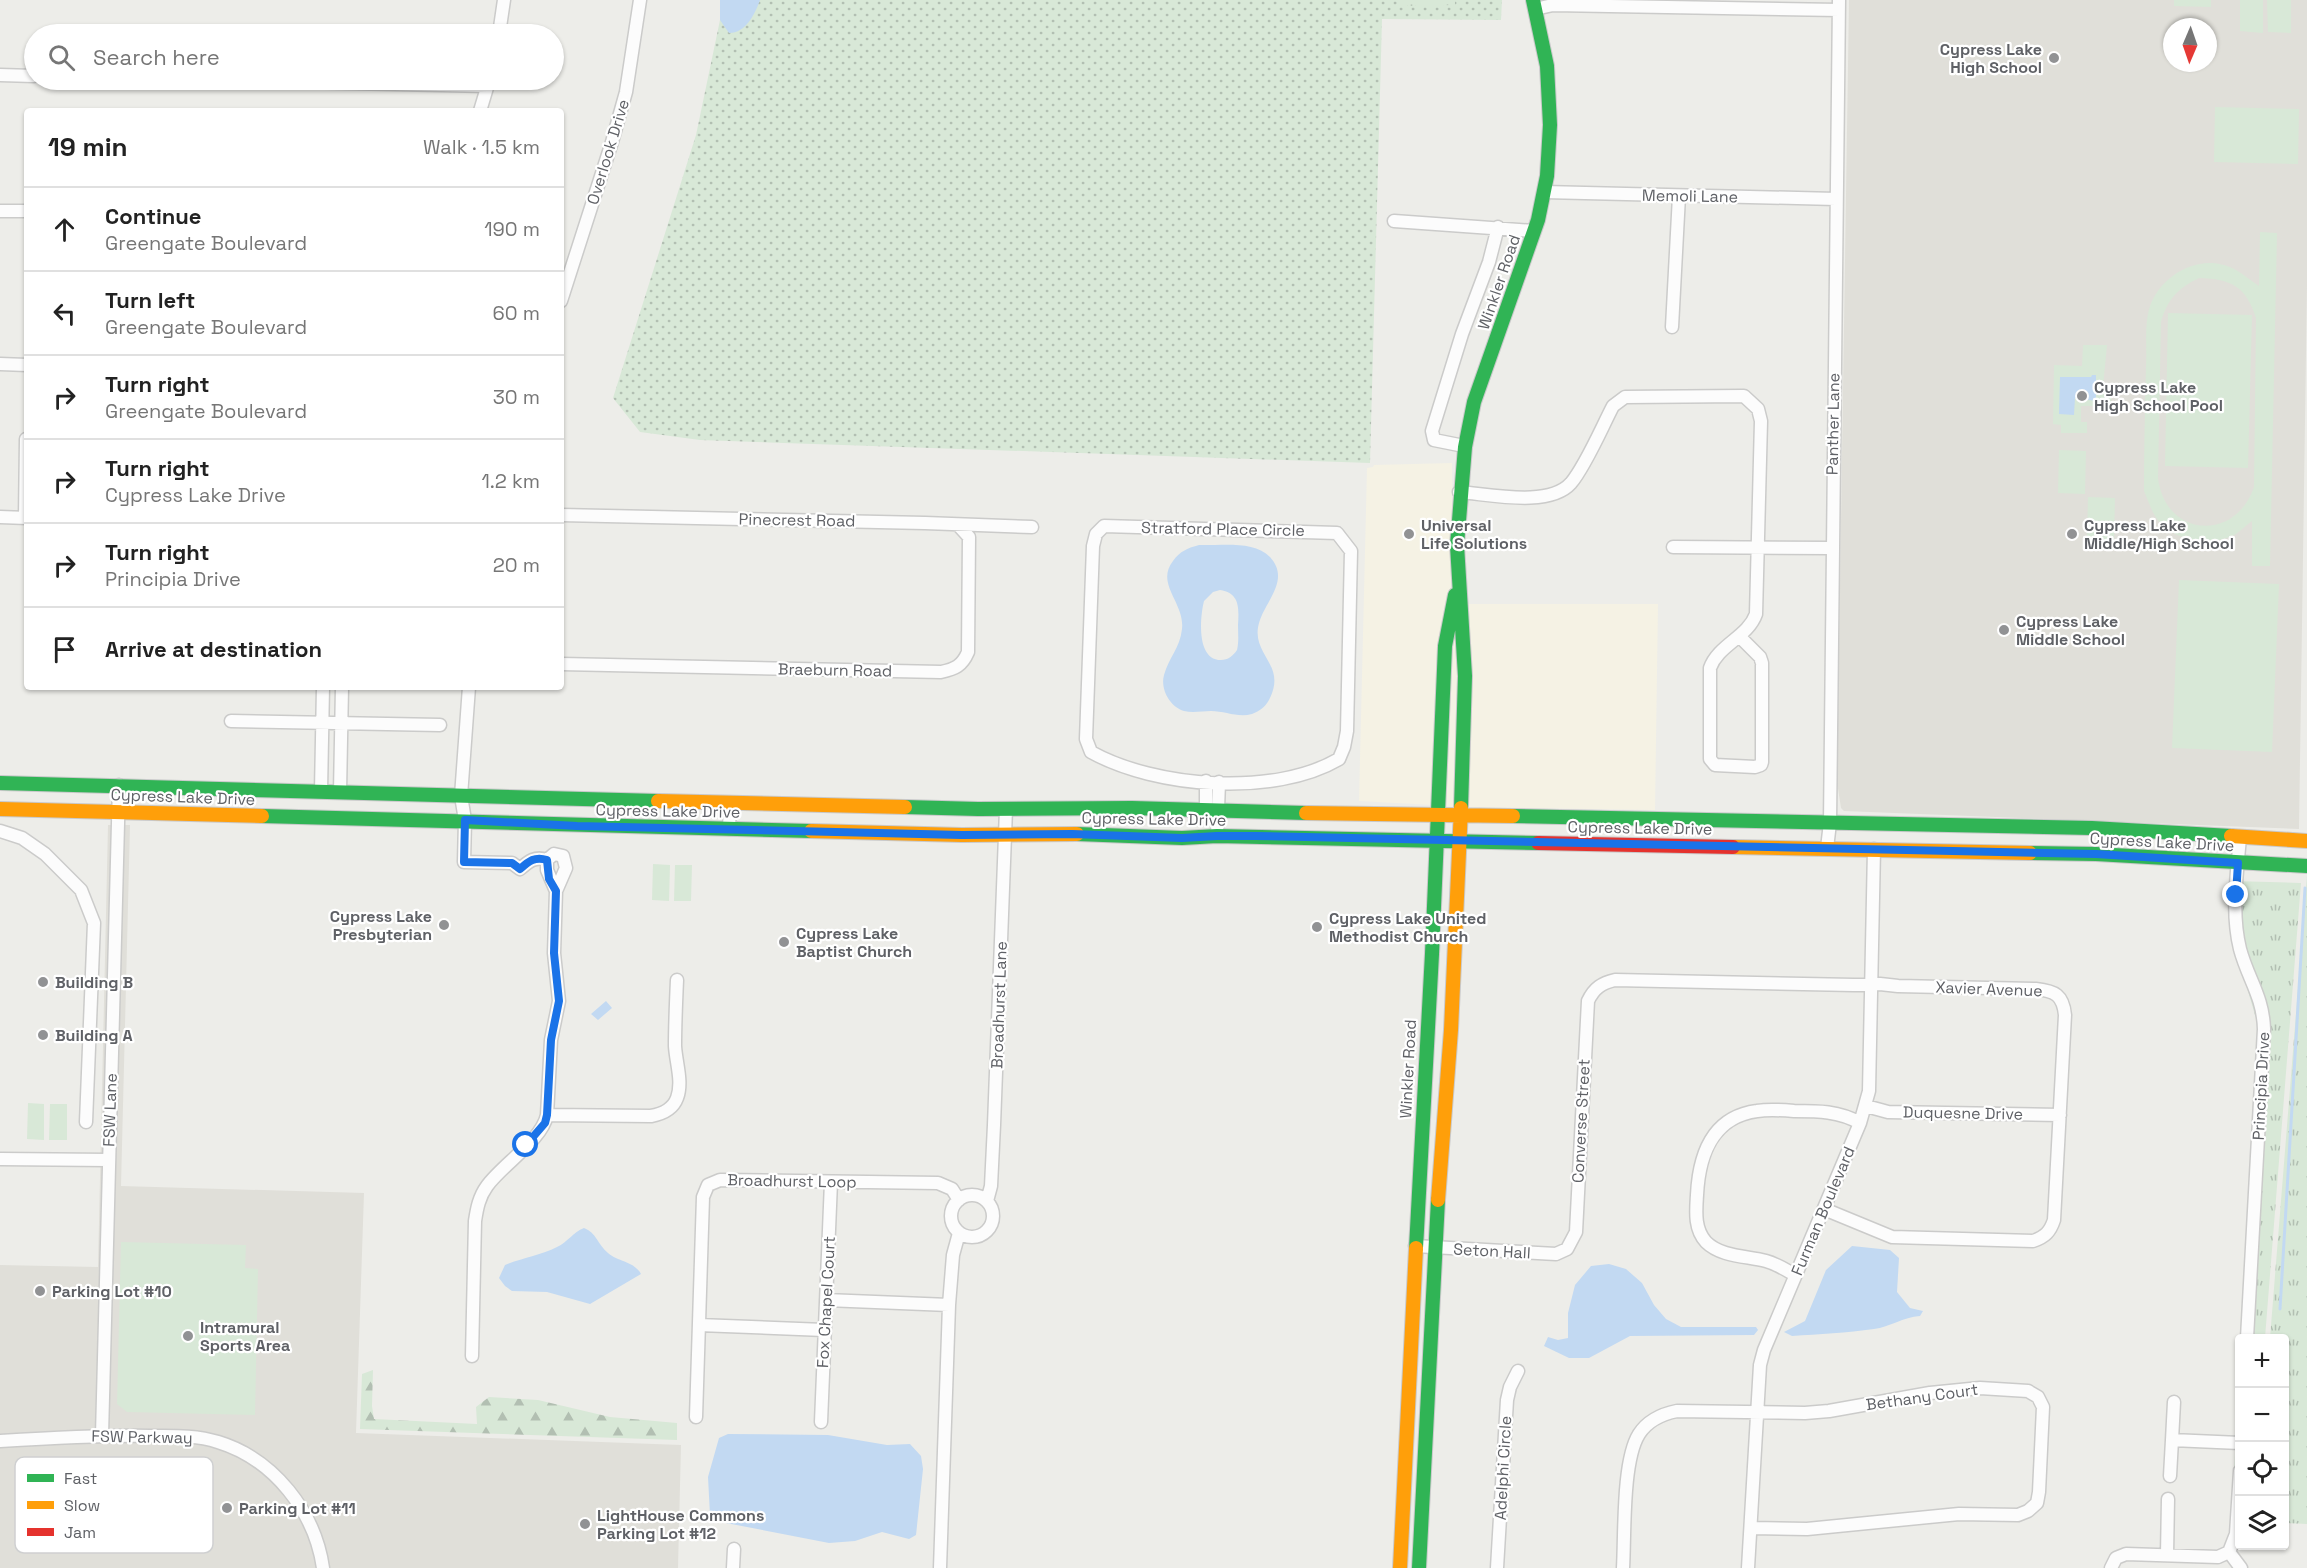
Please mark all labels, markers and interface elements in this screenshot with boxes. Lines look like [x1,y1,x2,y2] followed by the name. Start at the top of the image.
[2163,18,2217,72] north arrow
[24,24,564,90] search box
[1940,39,2042,78] place label: Cypress Lake High School
[45,41,78,74] icon: search
[93,43,220,71] text: Search here
[2047,51,2061,65] marker: Cypress Lake High School
[582,97,634,207] street label: Overlook Drive
[48,130,128,164] text: 19 min
[423,134,540,160] text: Walk · 1.5 km
[1642,185,1738,207] street label: Memoli Lane
[105,202,201,230] text: Continue
[48,213,81,246] icon: ahead
[484,216,540,242] text: 190 m
[105,230,307,256] text: Greengate Boulevard
[1473,232,1525,332] street label: Winkler Road
[105,286,195,314] text: Turn left
[48,297,81,330] icon: left
[493,300,540,326] text: 60 m
[105,314,307,340] text: Greengate Boulevard
[105,370,210,398] text: Turn right
[1822,373,1844,475] street label: Panther Lane
[2094,377,2223,416] place label: Cypress Lake High School Pool
[48,381,81,414] icon: right
[493,384,540,410] text: 30 m
[2075,389,2089,403] marker: Cypress Lake High School Pool
[105,398,307,424] text: Greengate Boulevard
[105,454,210,482] text: Turn right
[48,465,81,498] icon: right
[481,468,540,494] text: 1.2 km
[105,482,286,508] text: Cypress Lake Drive
[739,508,855,532] street label: Pinecrest Road
[1421,515,1527,554] place label: Universal Life Solutions
[2084,515,2234,554] place label: Cypress Lake Middle/High School
[1141,517,1305,541] street label: Stratford Place Circle
[1402,527,1416,541] marker: Universal Life Solutions
[2065,527,2079,541] marker: Cypress Lake Middle/High School
[105,538,210,566] text: Turn right
[48,549,81,582] icon: right
[493,552,540,578] text: 20 m
[105,566,241,592] text: Principia Drive
[2016,611,2125,650] place label: Cypress Lake Middle School
[1997,623,2011,637] marker: Cypress Lake Middle School
[48,633,81,666] icon: arrive
[105,635,322,663] text: Arrive at destination
[778,659,892,681] street label: Braeburn Road
[110,784,256,810] street label: Cypress Lake Drive
[596,799,740,823] street label: Cypress Lake Drive
[1082,807,1226,831] street label: Cypress Lake Drive
[1568,816,1712,840] street label: Cypress Lake Drive
[2089,828,2235,856] street label: Cypress Lake Drive
[2222,881,2248,907] route end
[330,906,432,945] place label: Cypress Lake Presbyterian
[1329,908,1487,947] place label: Cypress Lake United Methodist Church
[437,918,451,932] marker: Cypress Lake Presbyterian
[1310,920,1324,934] marker: Cypress Lake United Methodist Church
[796,923,912,962] place label: Cypress Lake Baptist Church
[777,935,791,949] marker: Cypress Lake Baptist Church
[986,941,1012,1069] street label: Broadhurst Lane
[55,972,133,993] place label: Building B
[36,975,50,989] marker: Building B
[1935,977,2043,1001] street label: Xavier Avenue
[1395,1019,1421,1119] street label: Winkler Road
[55,1025,133,1046] place label: Building A
[36,1028,50,1042] marker: Building A
[2248,1031,2274,1141] street label: Principia Drive
[1567,1058,1595,1184] street label: Converse Street
[98,1073,122,1147] street label: FSW Lane
[1903,1101,2023,1125] street label: Duquesne Drive
[512,1131,538,1157] route start
[1786,1143,1860,1279] street label: Furman Boulevard
[727,1169,857,1193] street label: Broadhurst Loop
[812,1236,840,1368] street label: Fox Chapel Court
[1453,1238,1531,1264] street label: Seton Hall
[52,1281,172,1302] place label: Parking Lot #10
[33,1284,47,1298] marker: Parking Lot #10
[200,1317,290,1356] place label: Intramural Sports Area
[181,1329,195,1343] marker: Intramural Sports Area
[2235,1334,2289,1550] map controls
[2235,1334,2289,1388] button: +
[1865,1379,1979,1415] street label: Bethany Court
[2235,1388,2289,1442] button: −
[1490,1415,1516,1521] street label: Adelphi Circle
[91,1426,193,1448] street label: FSW Parkway
[2235,1442,2289,1496] button: locate
[15,1457,213,1553] legend
[64,1468,97,1489] text: Fast
[64,1495,100,1516] text: Slow
[2235,1496,2289,1550] button: layers
[239,1498,356,1519] place label: Parking Lot #11
[220,1501,234,1515] marker: Parking Lot #11
[597,1505,764,1544] place label: LightHouse Commons Parking Lot #12
[578,1517,592,1531] marker: LightHouse Commons Parking Lot #12
[64,1522,96,1543] text: Jam

